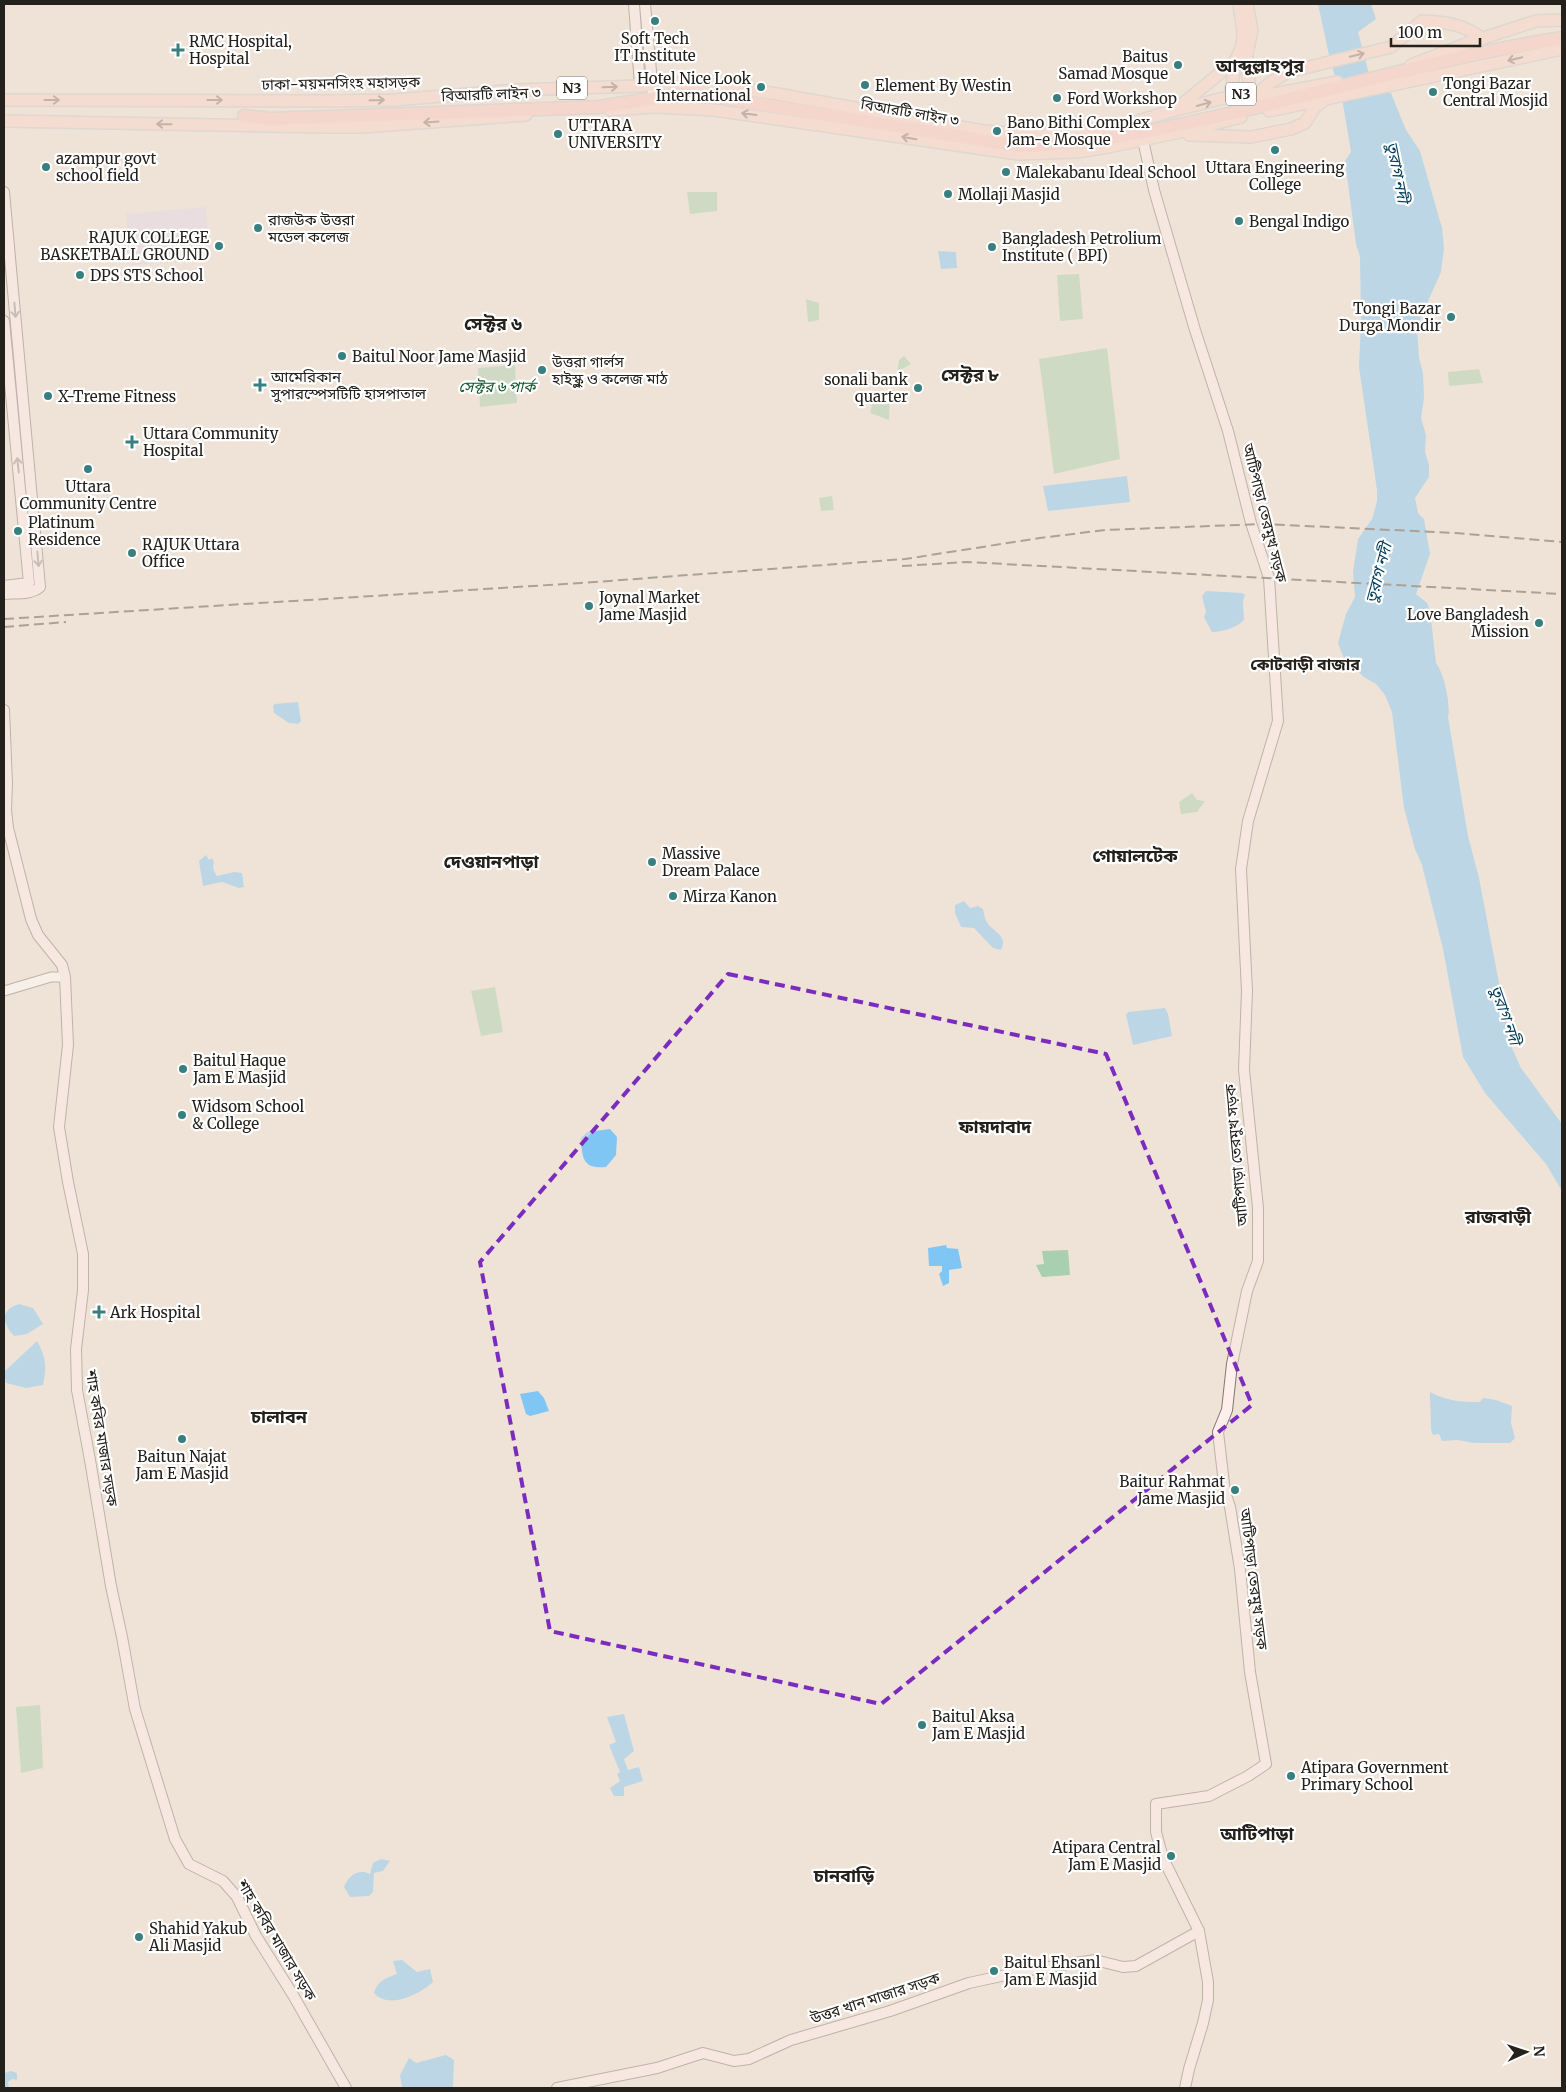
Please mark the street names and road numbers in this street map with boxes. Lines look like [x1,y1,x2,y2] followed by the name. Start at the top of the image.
[261,72,421,94] street label: ঢাকা-ময়মনসিংহ মহাসড়ক
[557,76,587,100] road number: N3
[1226,82,1256,106] road number: N3
[440,83,541,105] street label: বিআরটি লাইন ৩
[858,94,961,130] street label: বিআরটি লাইন ৩
[1238,441,1292,585] street label: আটিপাড়া তেরমুখ সড়ক
[1220,1082,1252,1228] street label: আটিপাড়া তেরমুখ সড়ক
[82,1367,122,1509] street label: শাহ কবির মাজার সড়ক
[1236,1506,1272,1652] street label: আটিপাড়া তেরমুখ সড়ক
[233,1875,321,2005] street label: শাহ কবির মাজার সড়ক
[807,1968,943,2028] street label: উত্তর খান মাজার সড়ক

